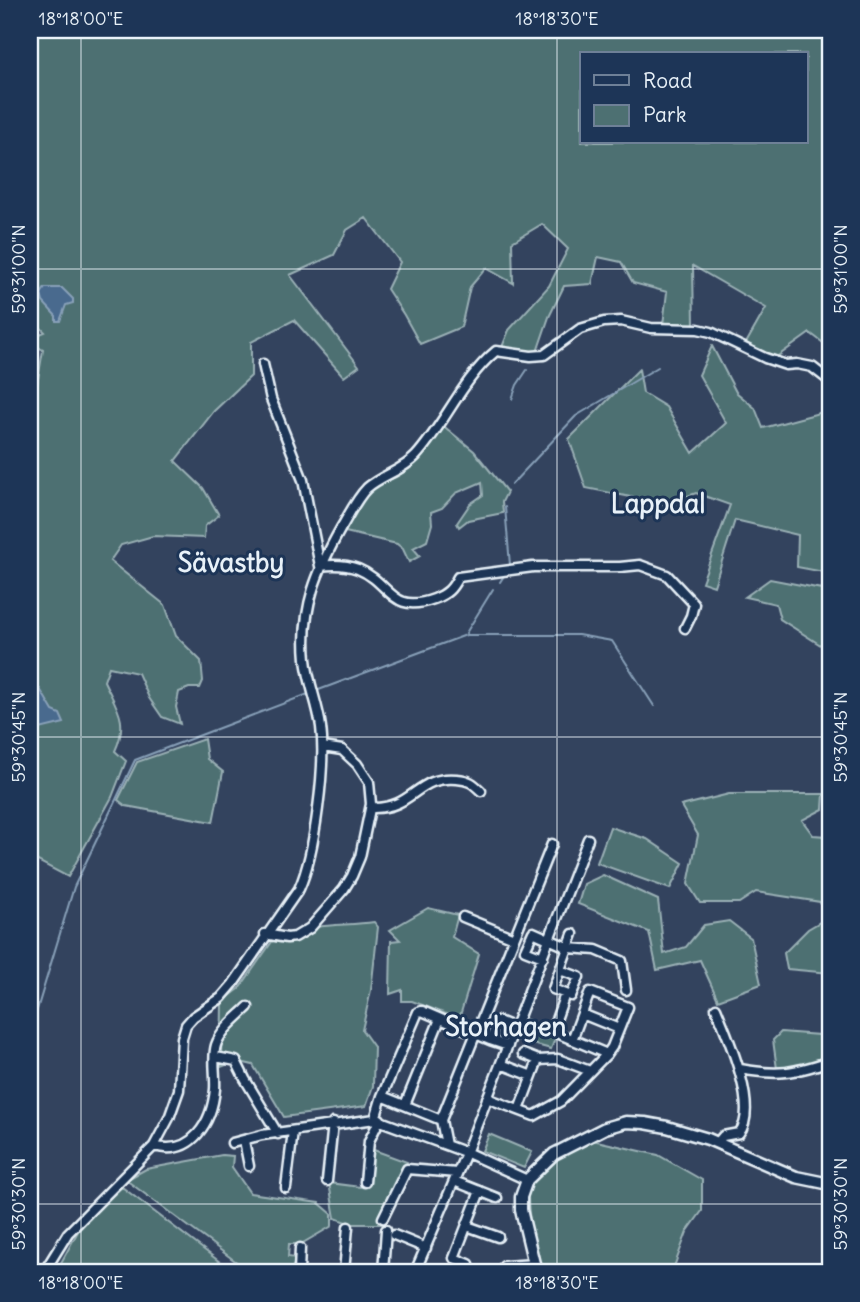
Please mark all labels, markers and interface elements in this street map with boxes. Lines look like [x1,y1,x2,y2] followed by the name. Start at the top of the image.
[39,7,123,30] text: 18°18'00"E
[515,7,599,30] text: 18°18'30"E
[580,52,808,144] legend
[643,67,692,94] text: Road
[643,101,686,128] text: Park
[7,224,30,314] text: 59°31'00"N
[829,224,852,314] text: 59°31'00"N
[611,487,705,520] district label: Lappdal
[178,546,284,579] district label: Sävastby
[7,691,30,783] text: 59°30'45"N
[829,691,852,783] text: 59°30'45"N
[445,1010,567,1043] district label: Storhagen
[7,1158,30,1250] text: 59°30'30"N
[829,1158,852,1250] text: 59°30'30"N
[39,1271,123,1294] text: 18°18'00"E
[515,1271,599,1294] text: 18°18'30"E

